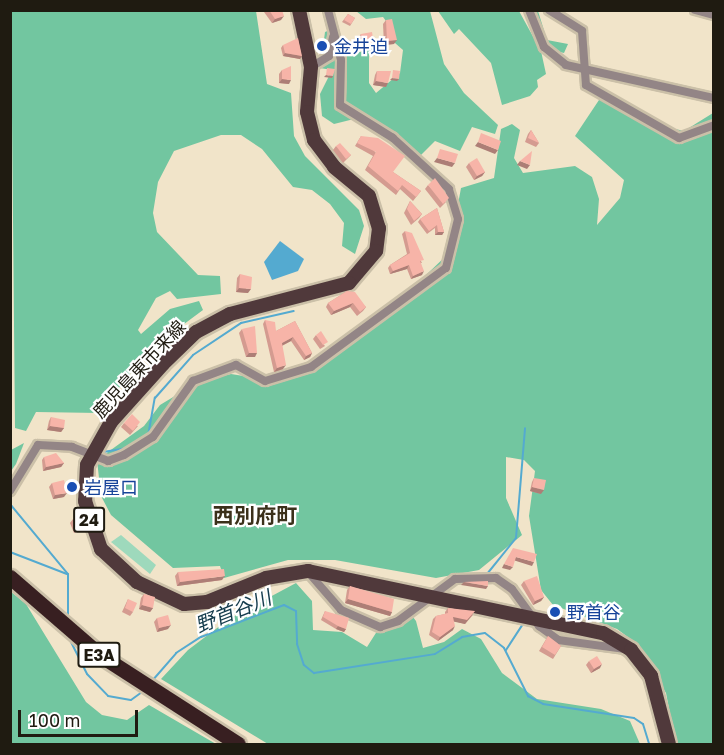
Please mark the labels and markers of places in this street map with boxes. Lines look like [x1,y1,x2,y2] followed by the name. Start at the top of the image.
[334,35,388,57] place label: 金井迫
[315,39,329,53] marker: 金井迫
[84,476,138,498] place label: 岩屋口
[65,480,79,494] marker: 岩屋口
[567,601,621,623] place label: 野首谷
[548,605,562,619] marker: 野首谷

